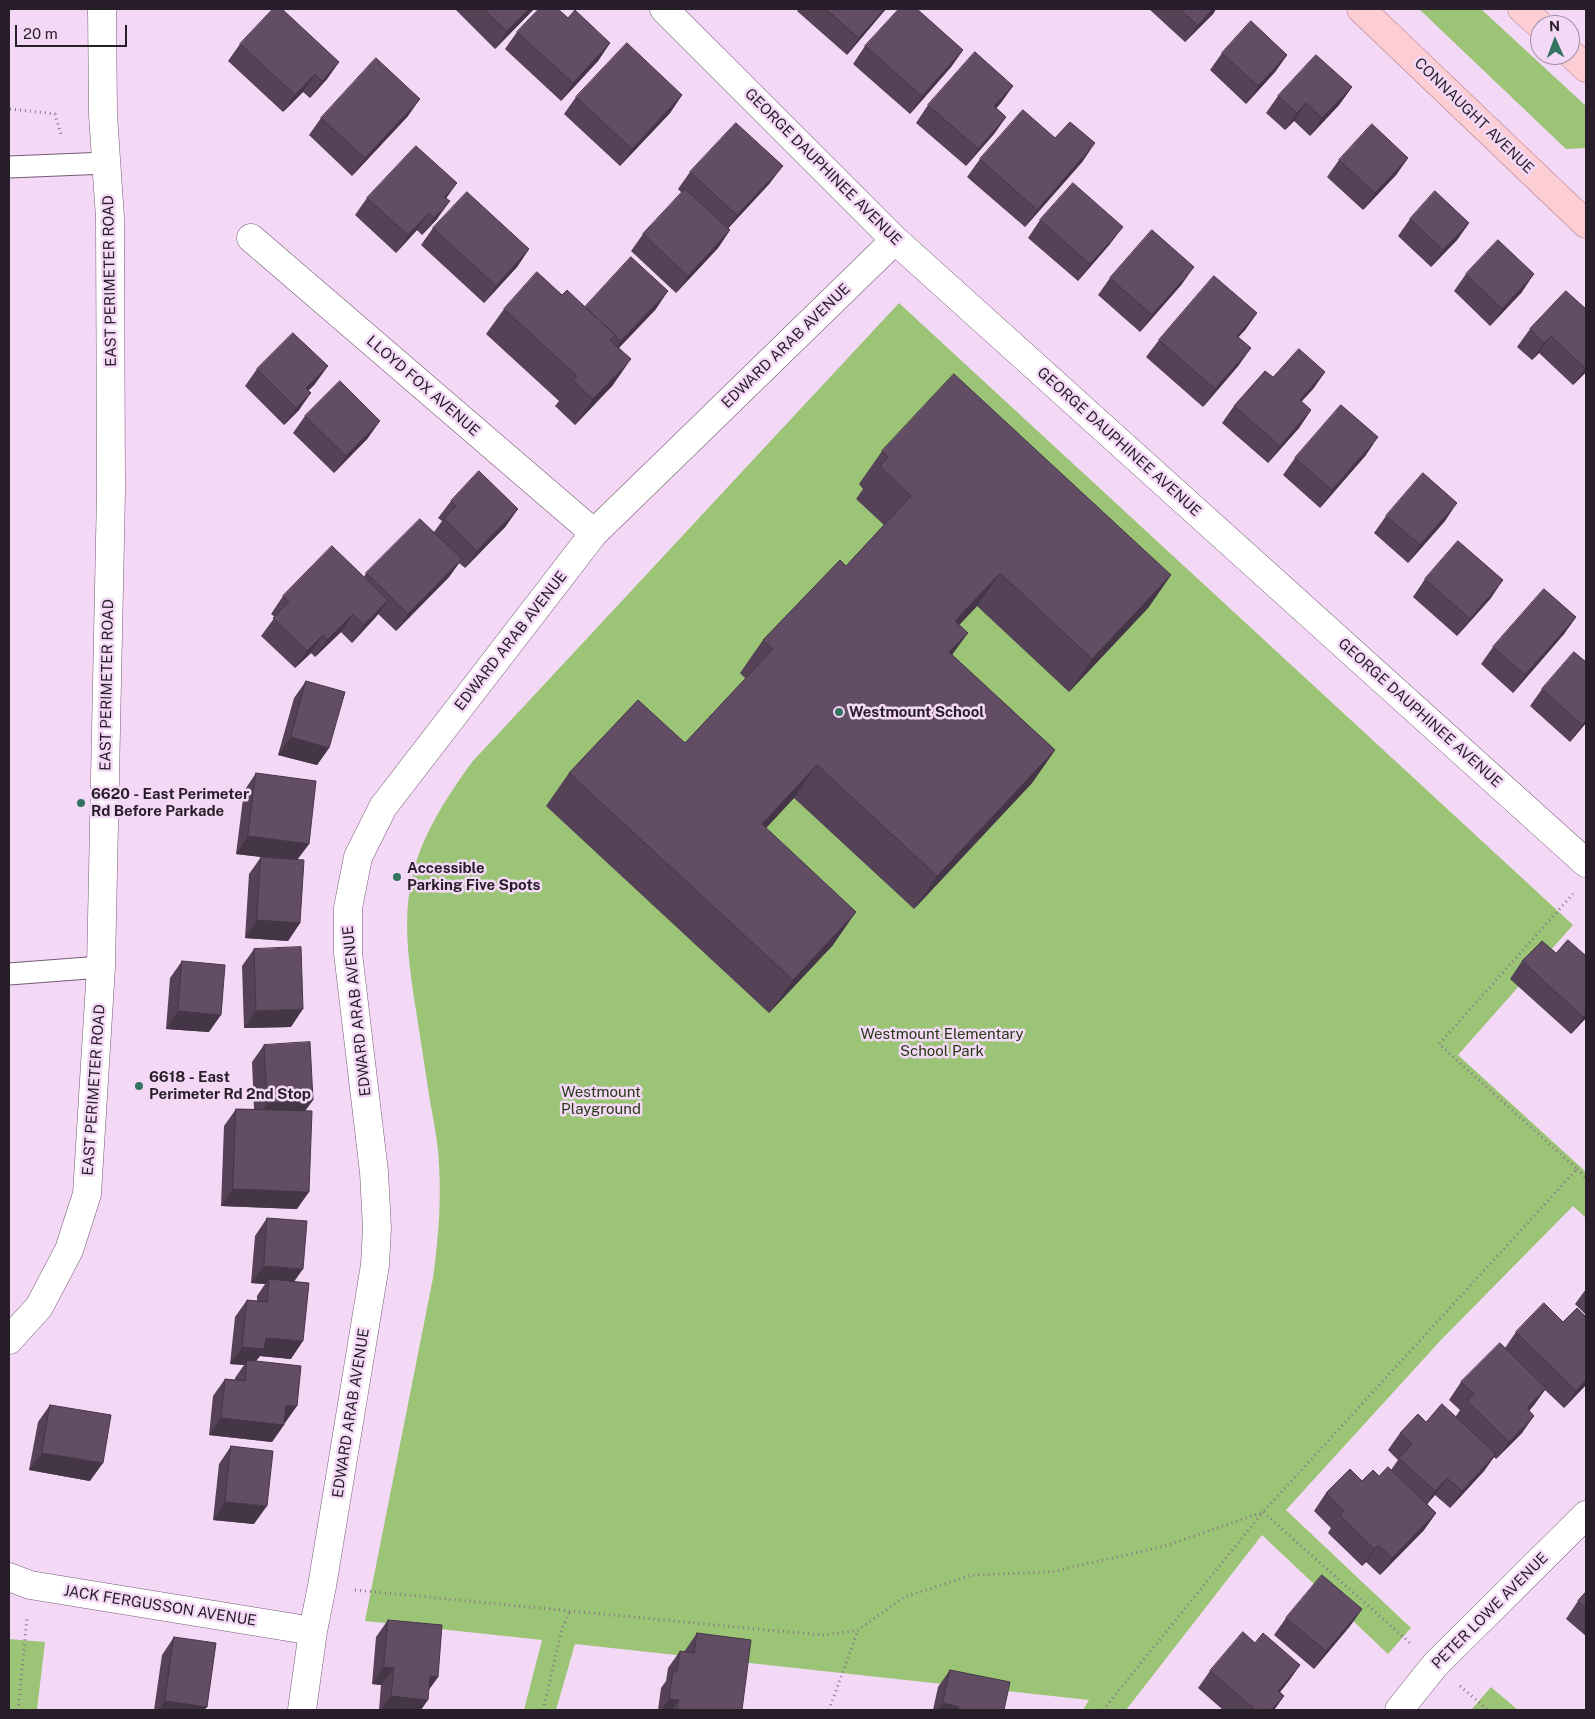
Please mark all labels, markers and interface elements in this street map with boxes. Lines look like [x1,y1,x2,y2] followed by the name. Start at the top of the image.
[18,15,130,47] scale bar
[1530,15,1580,65] north arrow
[1549,18,1560,34] text: N
[23,25,58,42] text: 20 m
[1411,54,1537,178] street label: CONNAUGHT AVENUE
[741,85,905,249] street label: GEORGE DAUPHINEE AVENUE
[100,195,120,367] street label: EAST PERIMETER ROAD
[718,280,854,412] street label: EDWARD ARAB AVENUE
[363,332,483,440] street label: LLOYD FOX AVENUE
[1033,364,1205,520] street label: GEORGE DAUPHINEE AVENUE
[451,568,571,714] street label: EDWARD ARAB AVENUE
[97,599,117,771] street label: EAST PERIMETER ROAD
[1334,635,1506,791] street label: GEORGE DAUPHINEE AVENUE
[849,703,984,721] place label: Westmount School
[833,706,845,718] marker: Westmount School
[91,785,249,820] place label: 6620 - East Perimeter Rd Before Parkade
[75,797,87,809] marker: 6620 - East Perimeter Rd Before Parkade
[407,859,540,894] place label: Accessible Parking Five Spots
[391,871,403,883] marker: Accessible Parking Five Spots
[339,925,375,1097] street label: EDWARD ARAB AVENUE
[79,1004,109,1176] street label: EAST PERIMETER ROAD
[860,1025,1024,1060] park label: Westmount Elementary School Park
[149,1068,311,1103] place label: 6618 - East Perimeter Rd 2nd Stop
[133,1080,145,1092] marker: 6618 - East Perimeter Rd 2nd Stop
[561,1083,641,1118] park label: Westmount Playground
[329,1327,373,1499] street label: EDWARD ARAB AVENUE
[1428,1549,1552,1673] street label: PETER LOWE AVENUE
[62,1582,258,1630] street label: JACK FERGUSSON AVENUE

